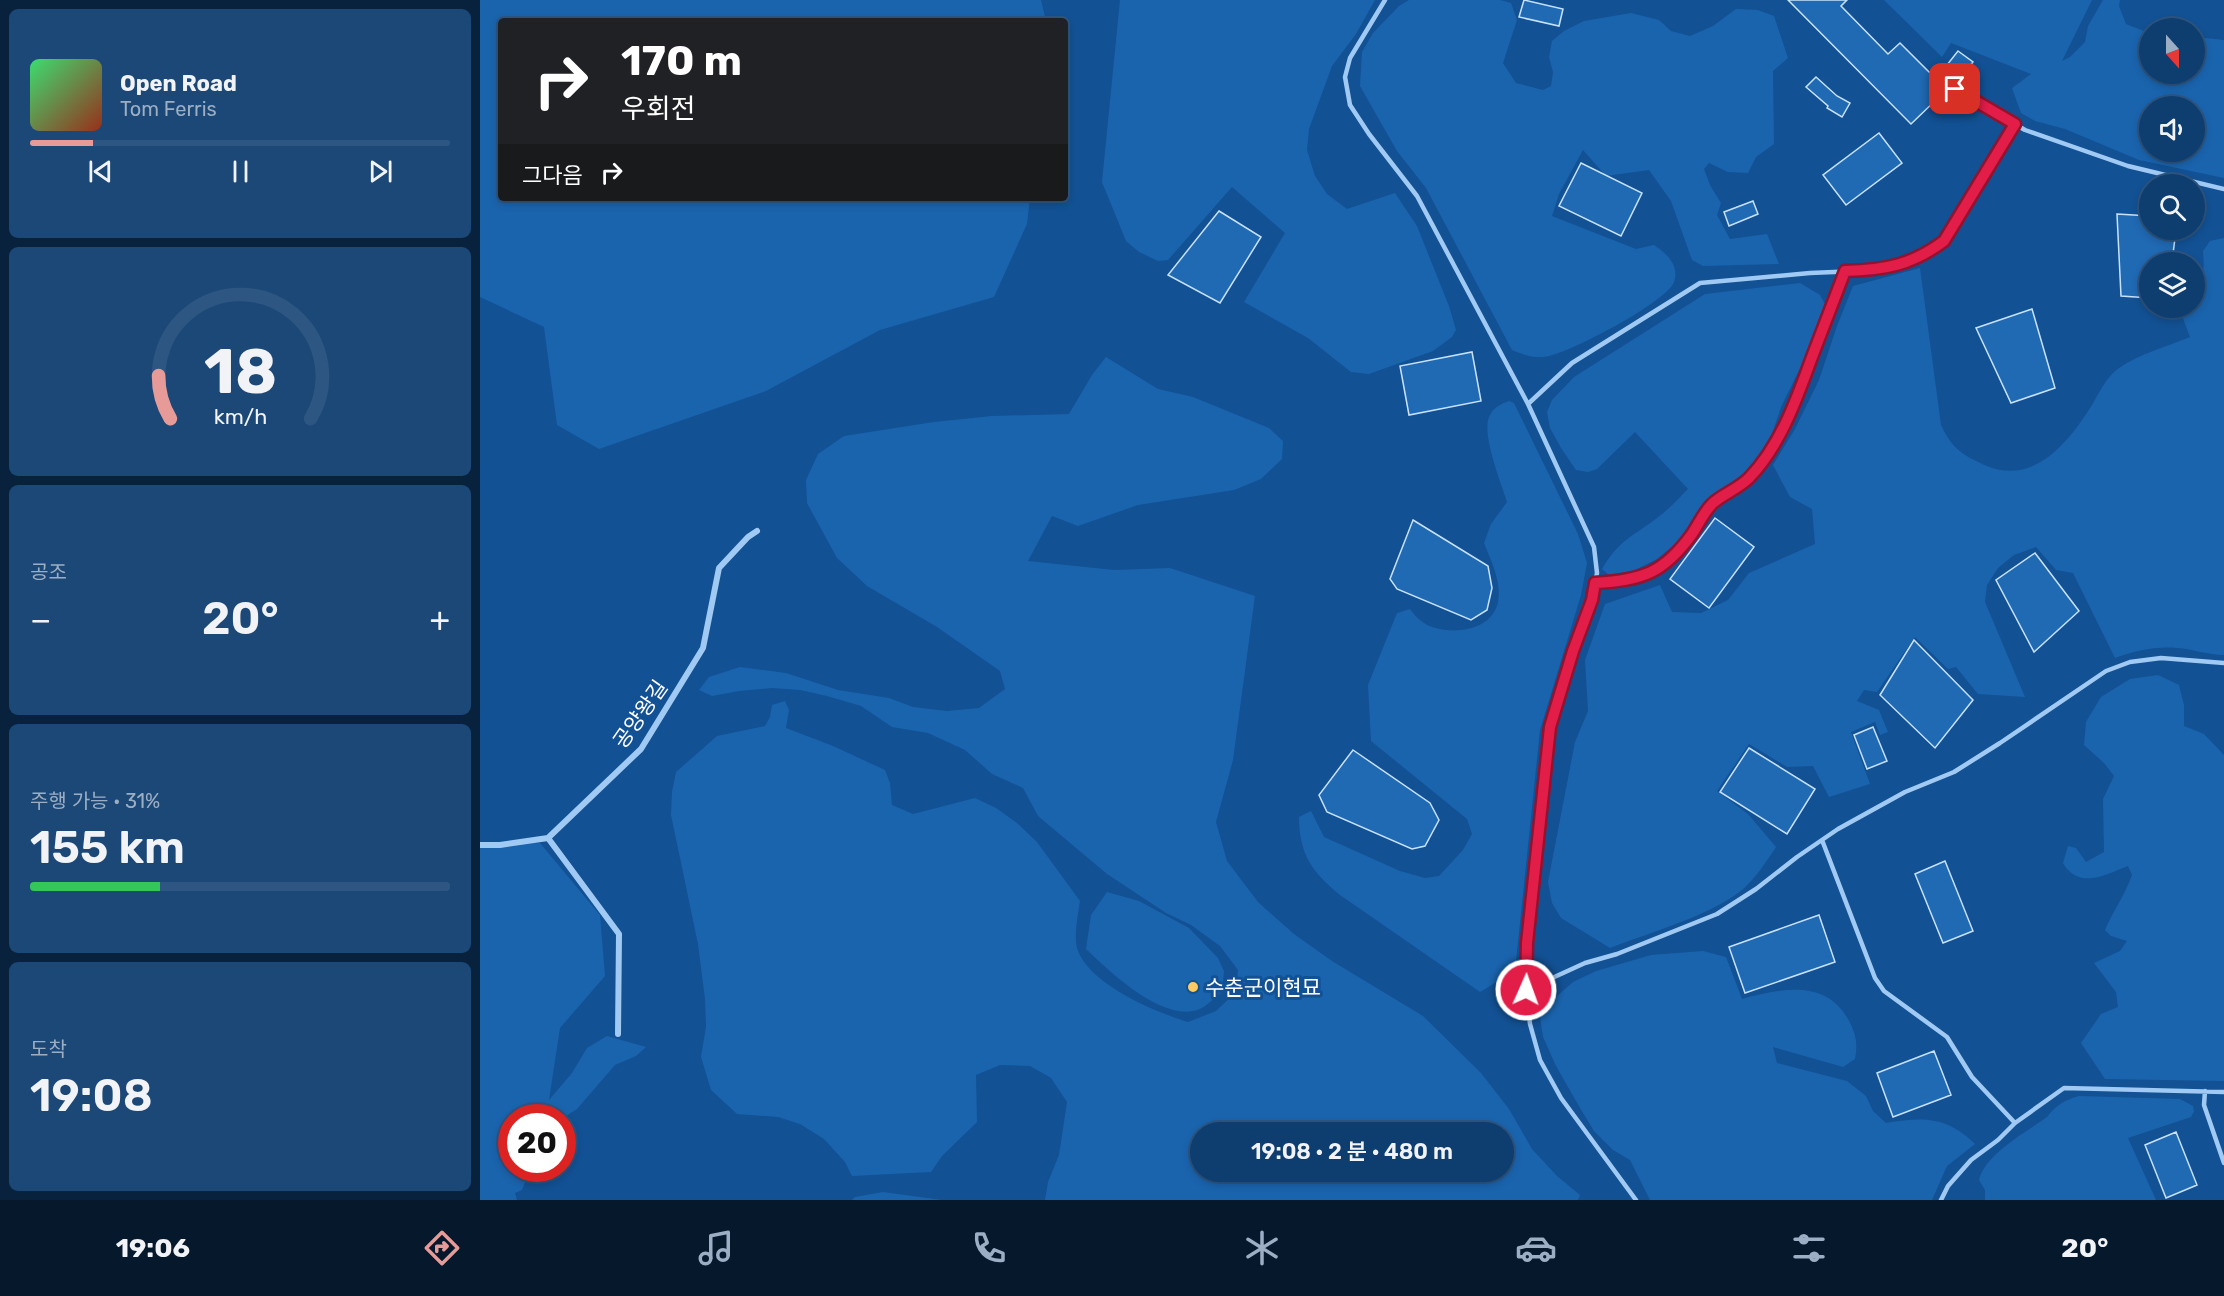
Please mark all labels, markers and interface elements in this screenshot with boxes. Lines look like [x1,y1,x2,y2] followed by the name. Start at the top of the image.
[2139,18,2205,84] north arrow
[2139,18,2205,318] map controls
[621,36,742,86] text: 170 m
[522,42,600,120] icon: right
[1929,63,1980,114] pin
[120,70,237,97] text: Open Road
[1938,72,1971,105] icon: arrive
[621,93,696,125] text: 우회전
[2139,96,2205,162] button: sound
[120,97,217,121] text: Tom Ferris
[84,155,117,188] icon: previous
[224,155,257,188] icon: pause
[364,155,397,188] icon: next
[595,156,628,189] icon: right
[522,162,583,189] text: 그다음
[2139,174,2205,240] button: search
[2139,252,2205,318] button: layers
[203,335,277,409] text: 18
[213,404,267,429] text: km/h
[30,560,67,584] text: 공조
[202,592,279,645] text: 20°
[30,600,51,639] text: −
[429,600,450,639] text: +
[608,675,672,753] street label: 공양왕길
[30,789,160,813] text: 주행 가능 · 31%
[30,821,185,874] text: 155 km
[1494,958,1558,1022] position arrow
[1205,975,1321,1000] place label: 수춘군이현묘
[1186,980,1200,994] marker: 수춘군이현묘
[30,1037,67,1061] text: 도착
[30,1069,153,1122] text: 19:08
[498,1104,576,1182] speed limit sign: 20
[1251,1138,1453,1165] text: 19:08 · 2 분 · 480 m
[421,1227,463,1269] icon: directions
[695,1227,737,1269] icon: music
[968,1227,1010,1269] icon: phone
[1241,1227,1283,1269] icon: climate
[1515,1227,1557,1269] icon: car
[1788,1227,1830,1269] icon: filters
[116,1232,190,1264] text: 19:06
[2061,1232,2108,1264] text: 20°

